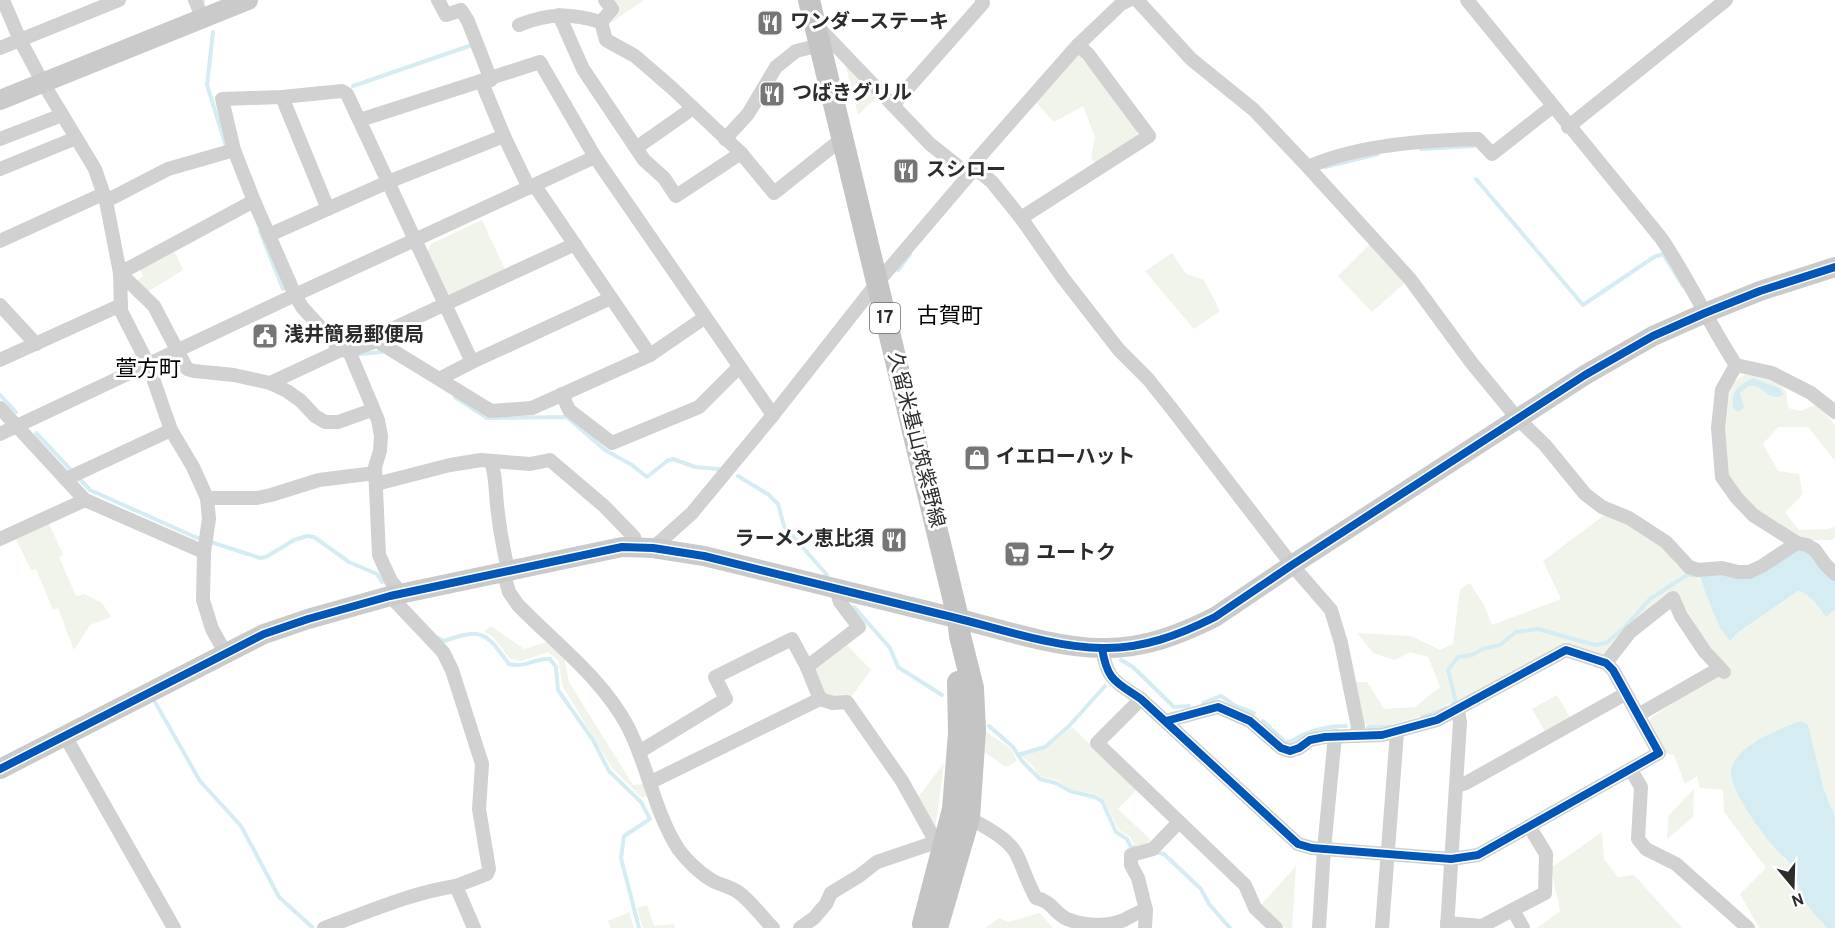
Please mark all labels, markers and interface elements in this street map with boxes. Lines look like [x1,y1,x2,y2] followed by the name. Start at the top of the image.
[755,8,785,38] restaurant icon: ワンダーステーキ
[790,10,949,36] place label: ワンダーステーキ
[757,79,787,109] restaurant icon: つばきグリル
[792,81,912,107] place label: つばきグリル
[891,156,921,186] restaurant icon: スシロー
[926,158,1006,184] place label: スシロー
[870,303,900,333] road number: 17
[917,304,983,331] district label: 古賀町
[250,321,280,351] public building icon: 浅井簡易郵便局
[284,323,424,349] place label: 浅井簡易郵便局
[881,350,949,530] street label: 久留米基山筑紫野線
[115,357,181,384] district label: 萱方町
[962,443,992,473] shop icon: イエローハット
[996,445,1135,471] place label: イエローハット
[879,525,909,555] restaurant icon: ラーメン恵比須
[735,527,874,553] place label: ラーメン恵比須
[1002,539,1032,569] supermarket icon: ユートク
[1036,541,1116,567] place label: ユートク
[1763,856,1823,916] north arrow
[1789,887,1806,910] text: N

